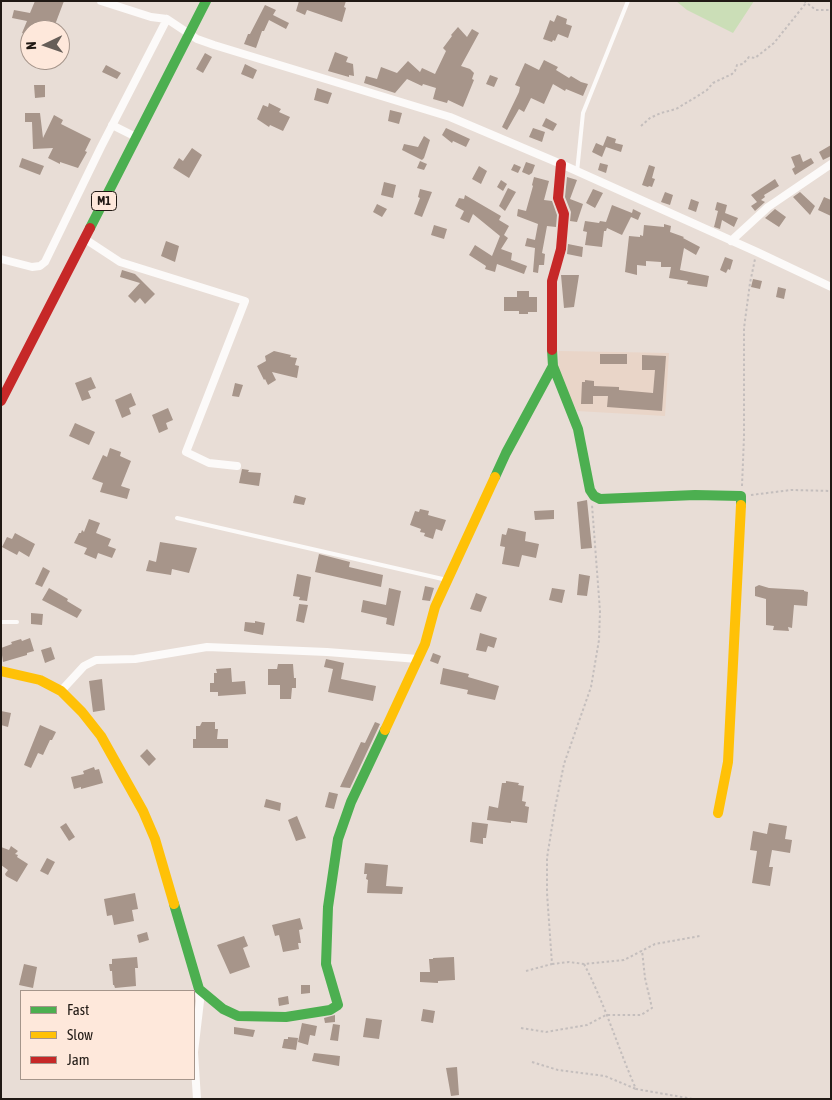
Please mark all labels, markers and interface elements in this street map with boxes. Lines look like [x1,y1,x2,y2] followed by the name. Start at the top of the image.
[20,20,70,70] north arrow
[23,41,39,50] text: N
[92,192,116,210] road number: M1
[20,990,195,1080] legend
[67,1001,89,1018] text: Fast
[67,1026,93,1043] text: Slow
[67,1051,90,1068] text: Jam

